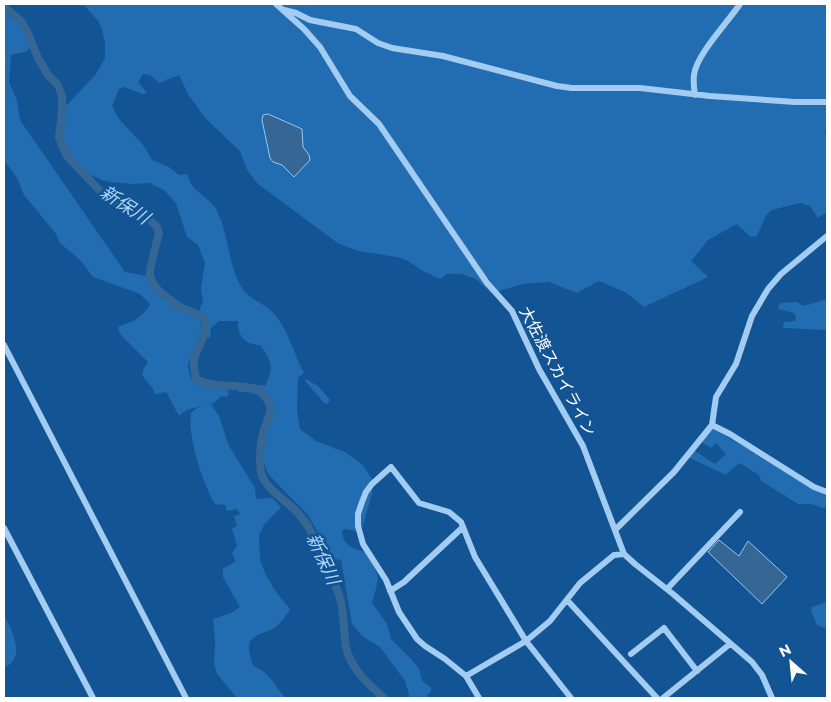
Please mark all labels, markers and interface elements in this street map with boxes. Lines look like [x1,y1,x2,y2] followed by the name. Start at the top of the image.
[96,181,155,230] water label: 新保川
[515,303,600,439] street label: 大佐渡スカイライン
[302,530,345,590] water label: 新保川
[766,637,816,687] north arrow
[776,640,794,661] text: N

